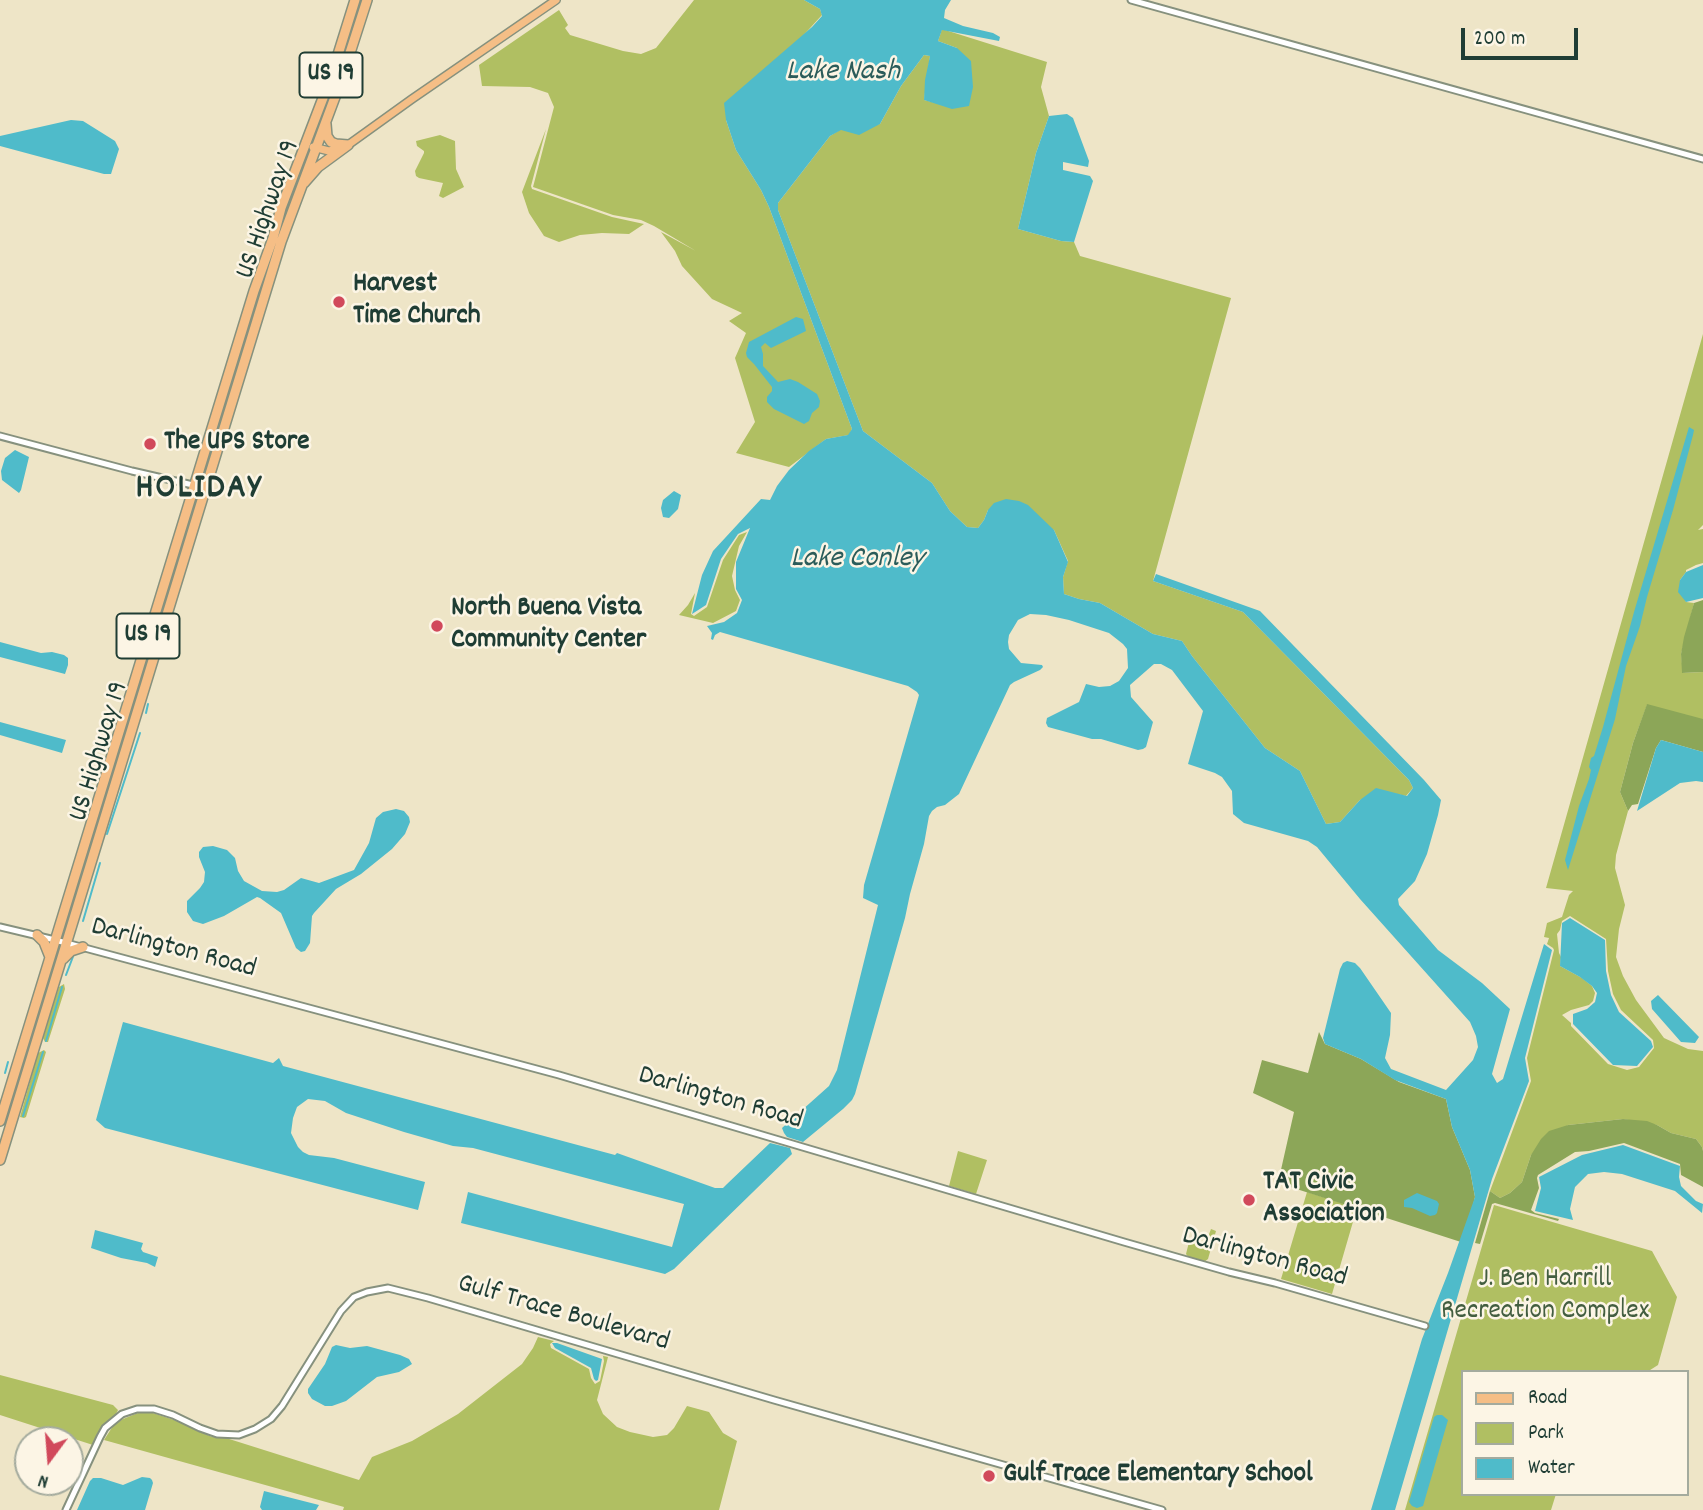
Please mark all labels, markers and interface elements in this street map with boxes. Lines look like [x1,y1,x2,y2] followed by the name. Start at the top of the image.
[1465,14,1582,58] scale bar
[1474,25,1525,55] text: 200 m
[300,52,362,97] road number: US 19
[786,56,900,92] water label: Lake Nash
[231,136,309,284] street label: US Highway 19
[353,269,480,335] place label: Harvest Time Church
[331,294,347,310] marker: Harvest Time Church
[164,427,310,461] place label: The UPS Store
[142,436,158,452] marker: The UPS Store
[136,470,262,512] district label: HOLIDAY
[790,543,924,579] water label: Lake Conley
[451,593,646,659] place label: North Buena Vista Community Center
[116,614,180,658] road number: US 19
[429,618,445,634] marker: North Buena Vista Community Center
[64,678,138,826] street label: US Highway 19
[87,912,259,988] street label: Darlington Road
[634,1060,806,1140] street label: Darlington Road
[1263,1167,1385,1233] place label: TAT Civic Association
[1241,1192,1257,1208] marker: TAT Civic Association
[1178,1221,1350,1297] street label: Darlington Road
[1441,1264,1649,1330] park label: J. Ben Harrill Recreation Complex
[453,1269,673,1361] street label: Gulf Trace Boulevard
[1462,1370,1689,1496] legend
[1528,1384,1567,1414] text: Road
[1528,1419,1564,1449] text: Park
[14,1426,84,1496] north arrow
[1528,1454,1575,1484] text: Water
[1003,1459,1313,1493] place label: Gulf Trace Elementary School
[35,1465,52,1494] text: N
[981,1468,997,1484] marker: Gulf Trace Elementary School

